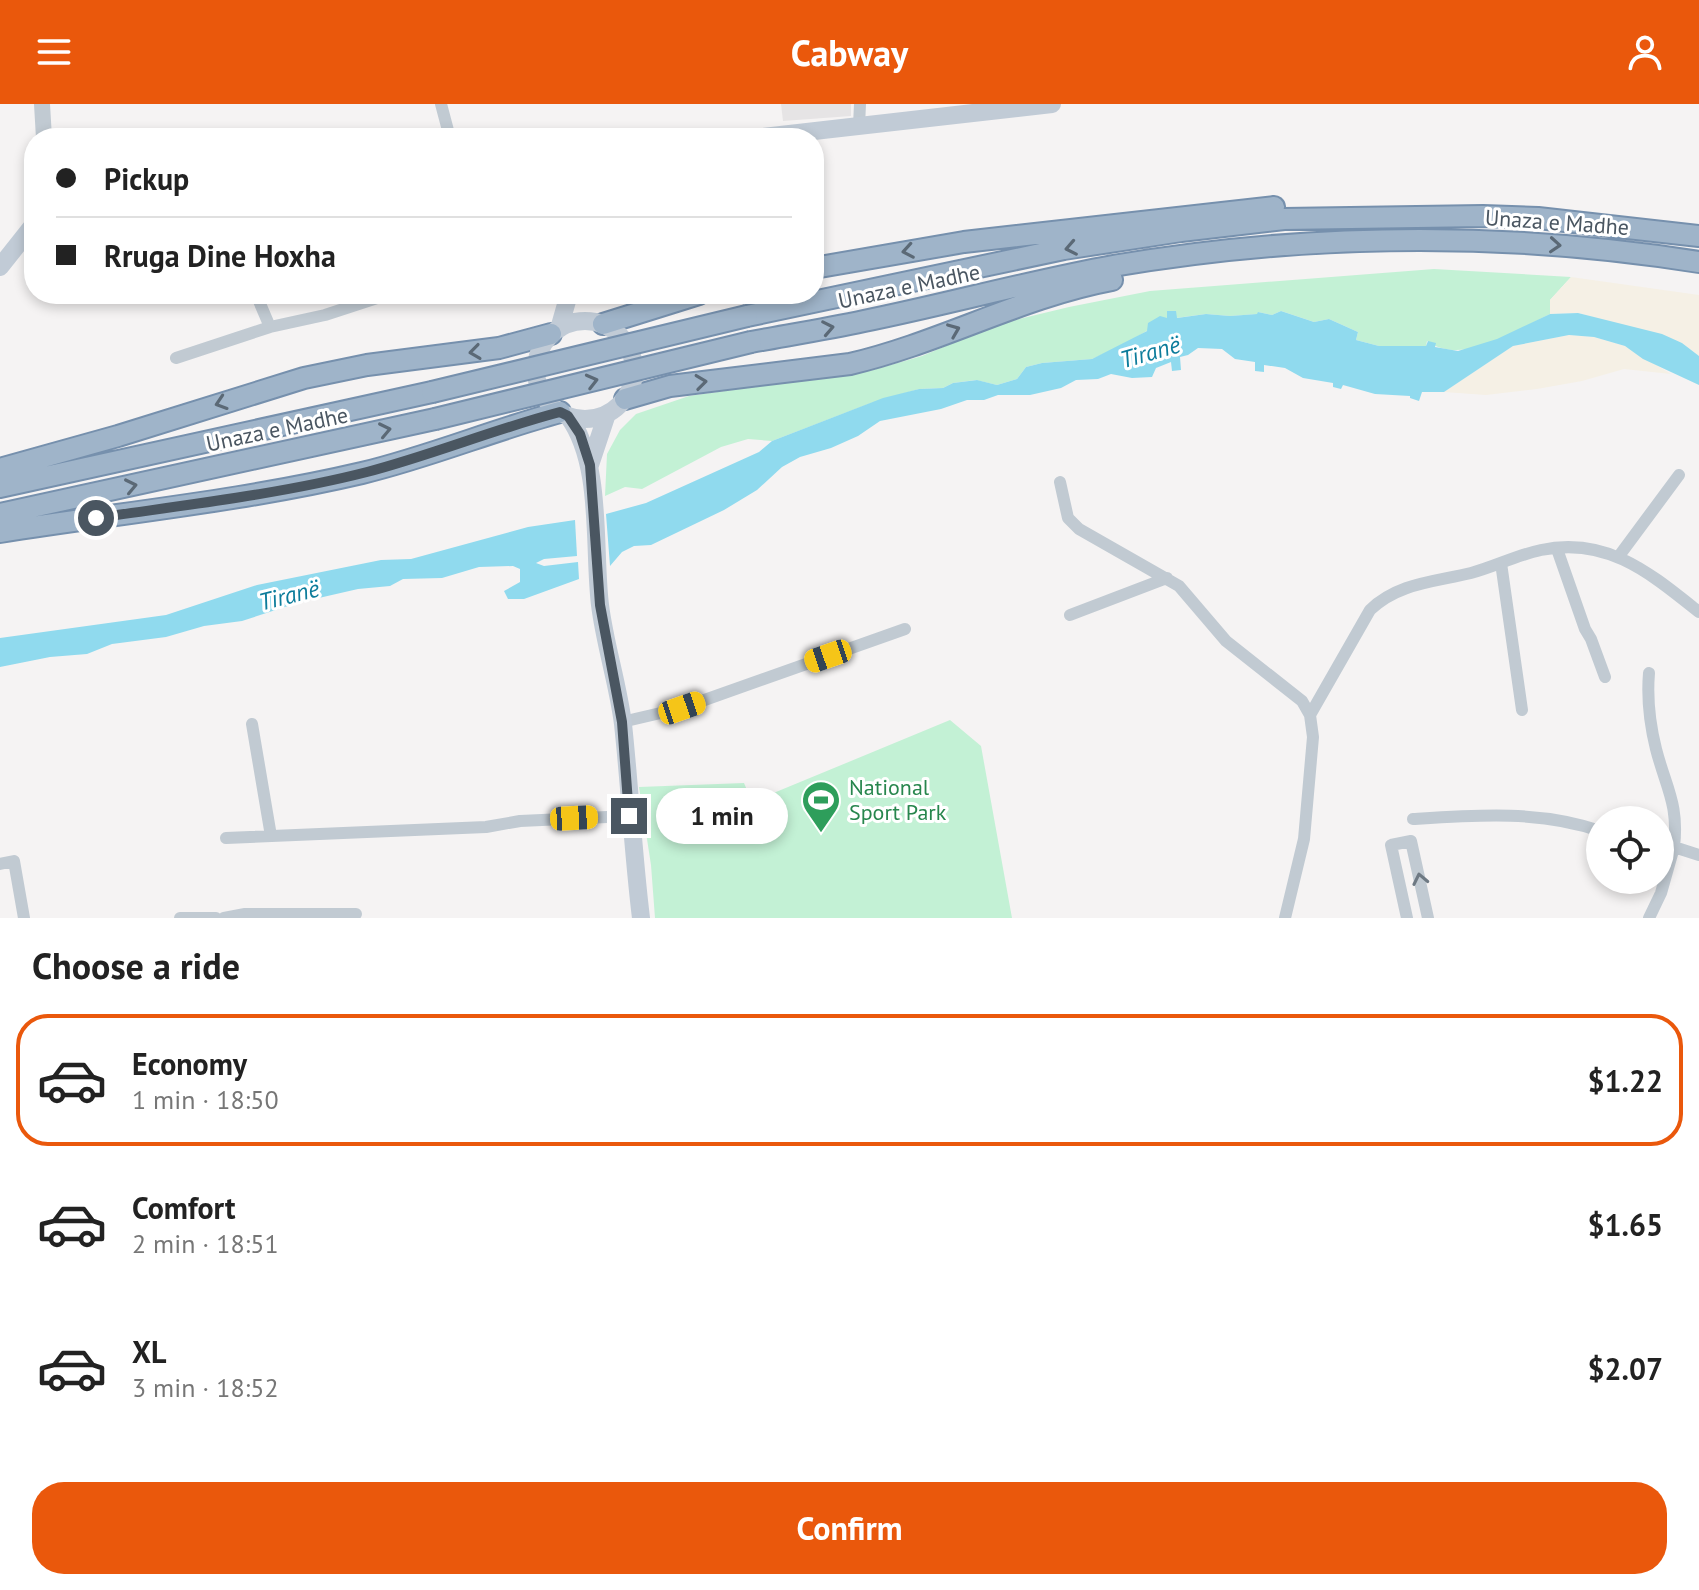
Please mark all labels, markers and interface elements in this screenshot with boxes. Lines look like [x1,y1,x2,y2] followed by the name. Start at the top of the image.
[791,29,908,76] text: Cabway
[32,30,76,74] icon: menu
[1623,30,1667,74] icon: person
[104,159,189,198] text: Pickup
[1484,203,1630,241] street label: Unaza e Madhe
[104,236,336,275] text: Rruga Dine Hoxha
[1549,236,1562,253] one-way arrow
[1064,239,1078,256] one-way arrow
[901,242,915,259] one-way arrow
[836,257,982,315] street label: Unaza e Madhe
[821,320,834,337] one-way arrow
[946,323,960,340] one-way arrow
[1116,328,1185,375] water label: Tiranë
[468,343,482,360] one-way arrow
[585,373,598,390] one-way arrow
[695,374,708,391] one-way arrow
[215,394,229,410] one-way arrow
[204,400,350,458] street label: Unaza e Madhe
[377,422,391,439] one-way arrow
[124,478,137,495] one-way arrow
[78,500,114,536] route start
[256,572,323,617] water label: Tiranë
[801,637,855,675] car
[655,689,709,727] car
[849,773,947,826] place label: National Sport Park
[800,779,842,834] sports icon: National Sport Park
[657,788,789,844] callout: 1 min
[611,798,647,834] route end
[690,799,754,832] text: 1 min
[549,805,599,831] car
[1586,806,1674,894] map controls
[1586,806,1674,894] button: locate
[1412,873,1429,886] one-way arrow
[32,942,240,989] text: Choose a ride
[36,1044,108,1116] icon: car
[132,1044,247,1083] text: Economy
[1588,1061,1663,1100] text: $1.22
[132,1083,279,1116] text: 1 min · 18:50
[36,1188,108,1260] icon: car
[132,1188,235,1227] text: Comfort
[1588,1205,1663,1244] text: $1.65
[132,1227,279,1260] text: 2 min · 18:51
[36,1332,108,1404] icon: car
[132,1332,166,1371] text: XL
[1588,1349,1663,1388] text: $2.07
[132,1371,279,1404] text: 3 min · 18:52
[32,1482,1667,1574] button: Confirm

